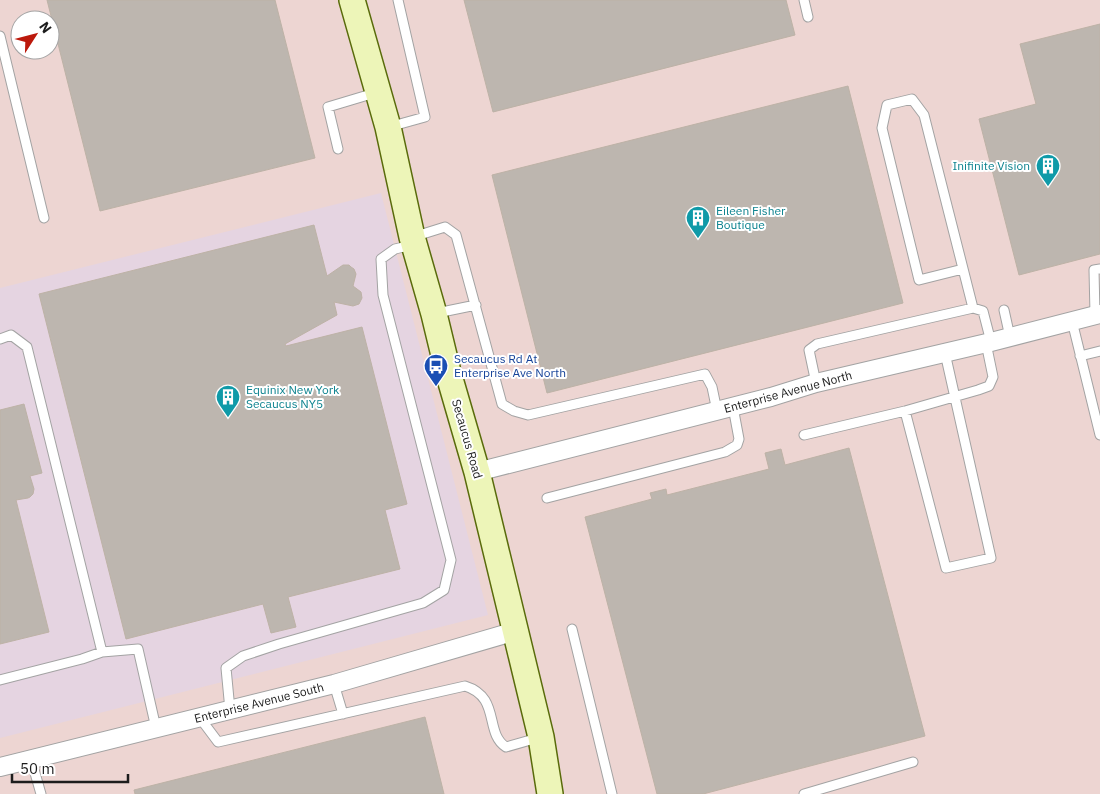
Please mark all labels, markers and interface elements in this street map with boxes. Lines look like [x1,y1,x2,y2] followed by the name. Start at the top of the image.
[10,10,60,60] north arrow
[35,18,56,37] text: N
[1035,153,1061,187] building icon: Inifinite Vision
[952,158,1030,173] place label: Inifinite Vision
[716,203,786,232] place label: Eileen Fisher Boutique
[685,205,711,239] building icon: Eileen Fisher Boutique
[454,351,566,380] place label: Secaucus Rd At Enterprise Ave North
[423,353,449,387] bus stop icon: Secaucus Rd At Enterprise Ave North
[722,367,854,416] street label: Enterprise Avenue North
[246,382,340,411] place label: Equinix New York Secaucus NY5
[215,384,241,418] building icon: Equinix New York Secaucus NY5
[449,397,486,480] street label: Secaucus Road
[193,679,325,726] street label: Enterprise Avenue South
[12,752,129,784] scale bar
[20,759,55,778] text: 50 m

